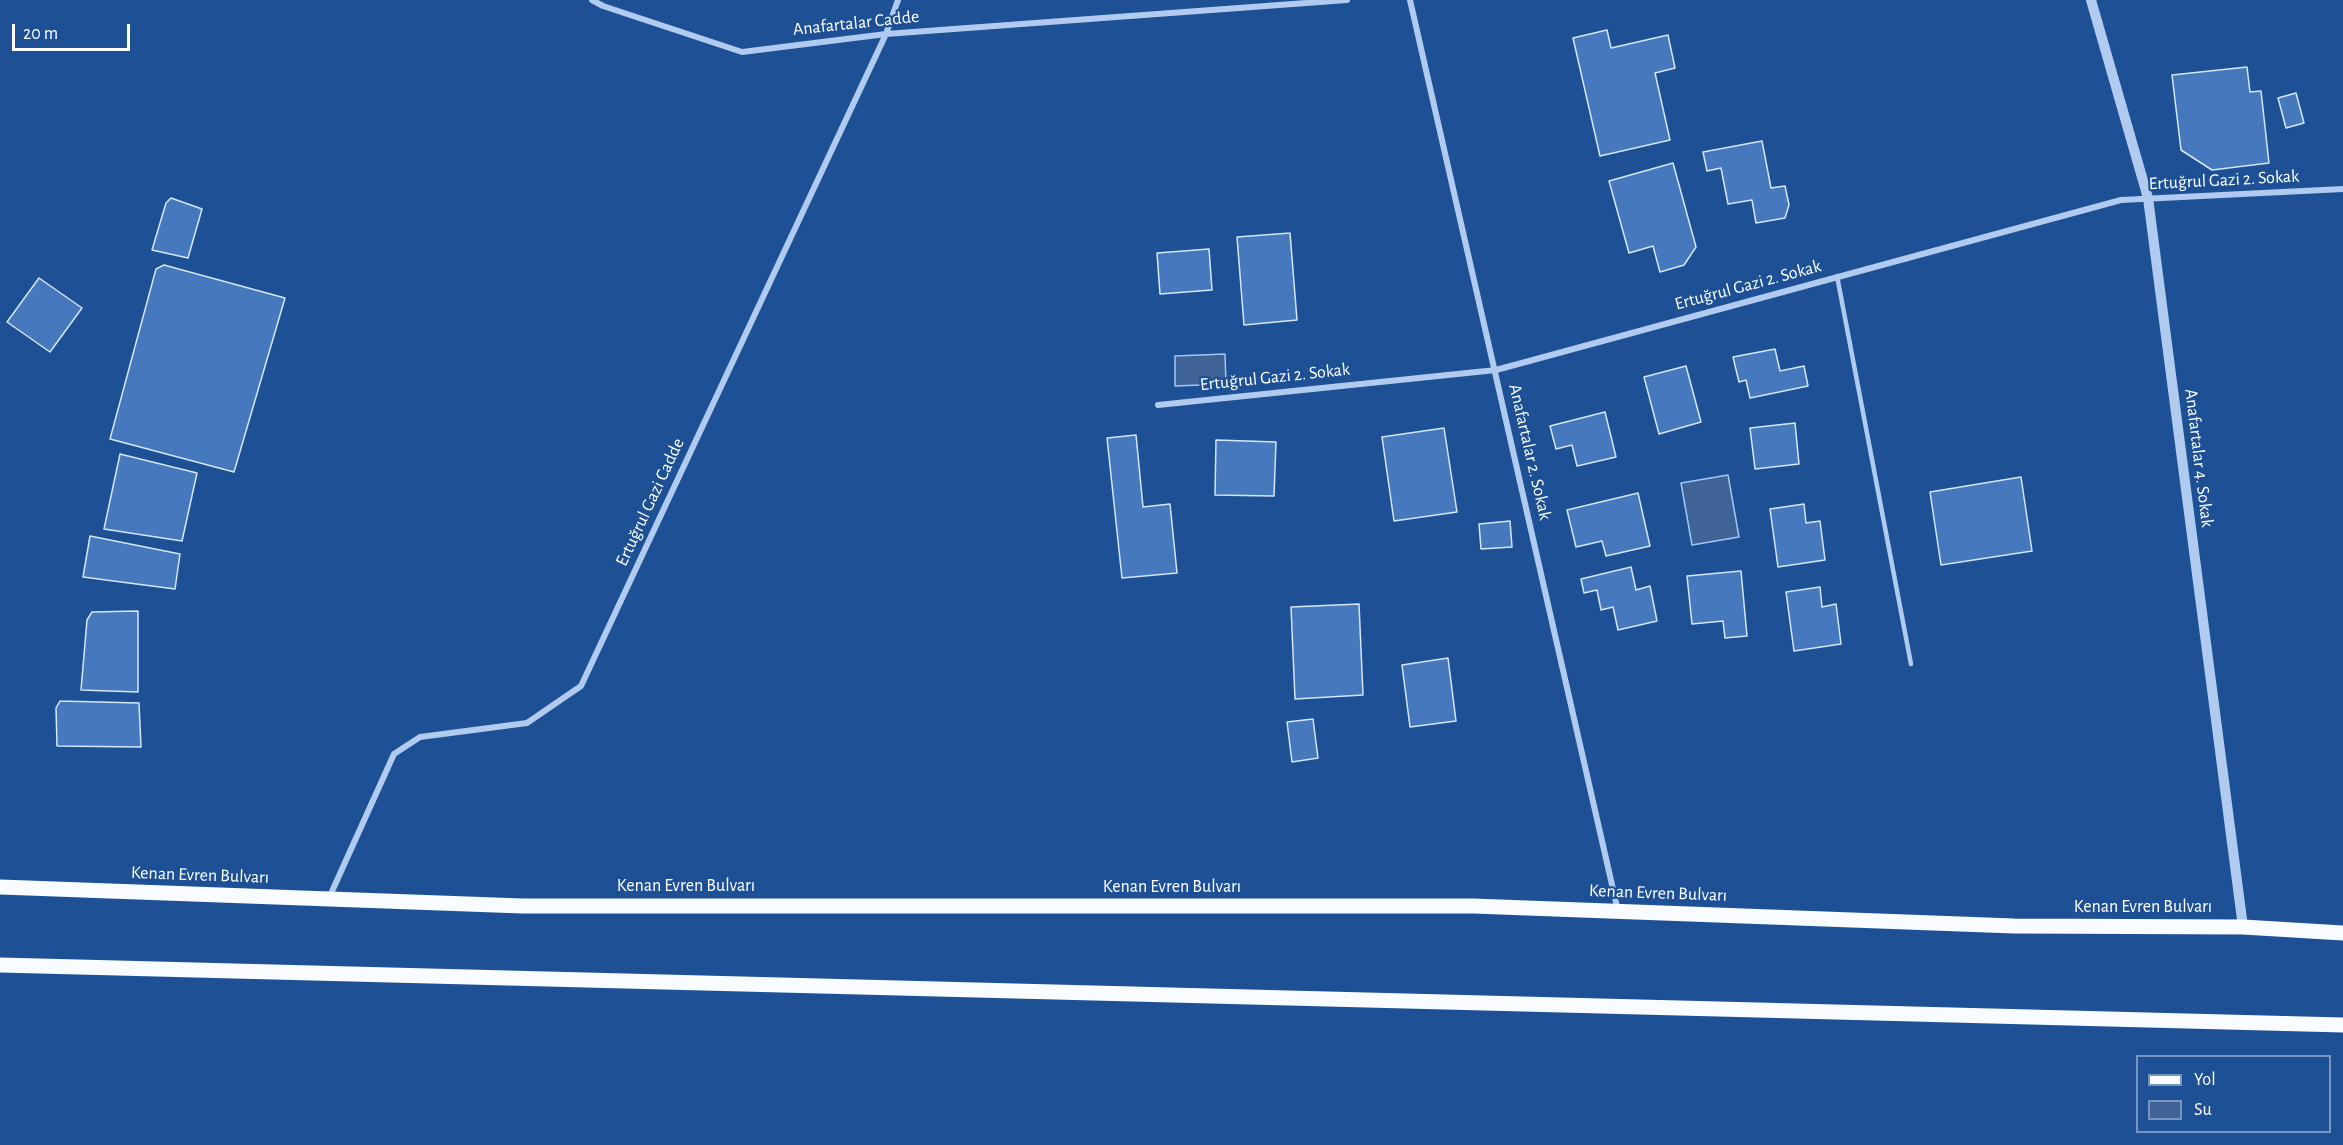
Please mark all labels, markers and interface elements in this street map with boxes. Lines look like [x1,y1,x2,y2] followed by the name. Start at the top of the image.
[792,6,920,40] street label: Anafartalar Cadde
[15,12,134,50] scale bar
[23,25,58,43] text: 20 m
[2148,165,2300,195] street label: Ertuğrul Gazi 2. Sokak
[1672,255,1824,315] street label: Ertuğrul Gazi 2. Sokak
[1199,358,1351,396] street label: Ertuğrul Gazi 2. Sokak
[1504,382,1556,522] street label: Anafartalar 2. Sokak
[2180,388,2218,528] street label: Anafartalar 4. Sokak
[611,435,689,569] street label: Ertuğrul Gazi Cadde
[130,862,270,888] street label: Kenan Evren Bulvarı
[617,875,755,897] street label: Kenan Evren Bulvarı
[1103,876,1241,898] street label: Kenan Evren Bulvarı
[1588,880,1728,906] street label: Kenan Evren Bulvarı
[2074,896,2212,918] street label: Kenan Evren Bulvarı
[2136,1055,2331,1133] legend
[2194,1071,2216,1089] text: Yol
[2194,1101,2212,1119] text: Su

